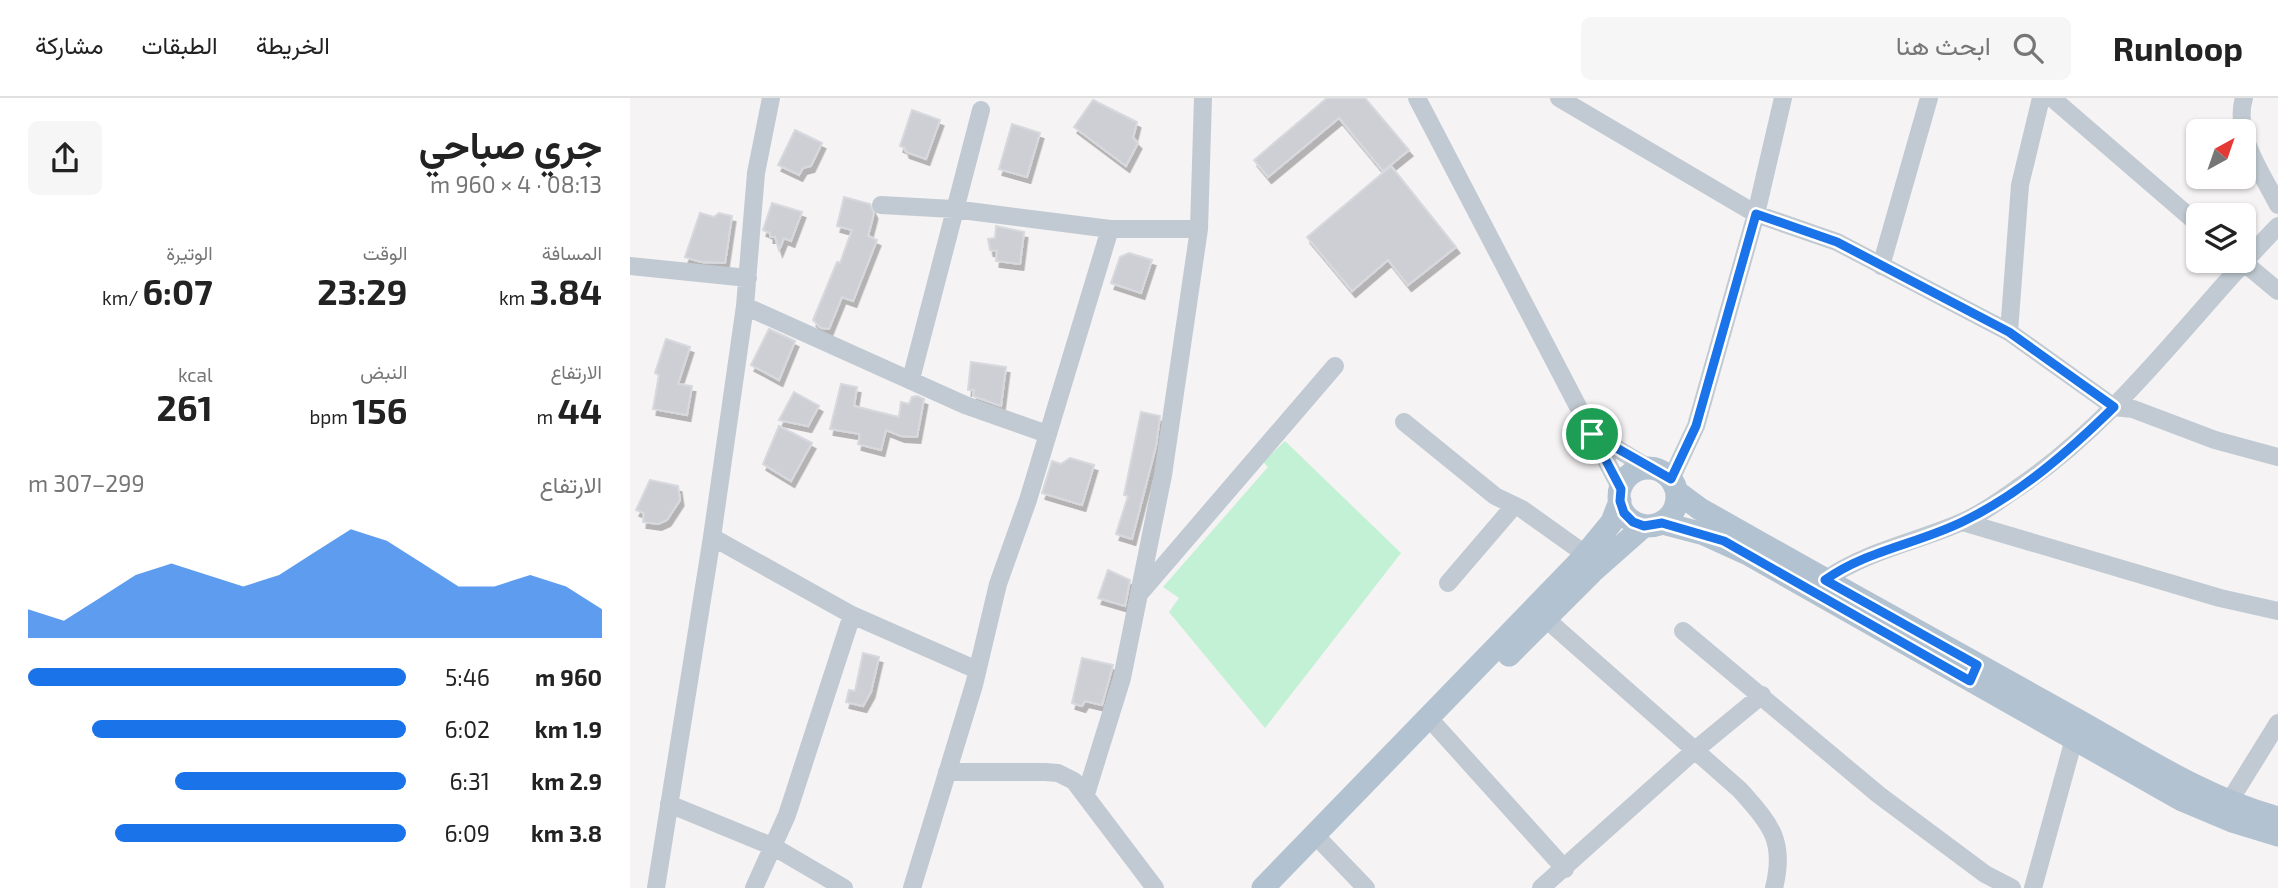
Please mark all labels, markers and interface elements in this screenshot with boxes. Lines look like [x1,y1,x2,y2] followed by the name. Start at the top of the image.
[1581,17,2071,80] search box
[2113,28,2243,68] text: Runloop
[1896,29,1991,60] text: ابحث هنا
[2009,29,2047,67] icon: search
[35,30,103,59] text: مشاركة
[141,30,218,59] text: الطبقات
[256,30,330,59] text: الخريطة
[2186,119,2256,189] north arrow
[2186,119,2256,273] map controls
[28,121,102,195] button: share
[419,121,602,167] text: جري صباحي
[430,170,602,198] text: 08:13 · 4 × 960 m
[2186,203,2256,273] button: layers
[166,241,213,264] text: الوتيرة
[363,241,407,264] text: الوقت
[542,241,602,264] text: المسافة
[142,270,213,312] text: 6:07
[317,270,407,312] text: 23:29
[530,270,602,312] text: 3.84
[102,286,142,309] text: /km
[499,286,530,309] text: km
[360,360,407,383] text: النبض
[550,360,602,383] text: الارتفاع
[178,363,213,386] text: kcal
[157,386,213,428] text: 261
[352,389,407,431] text: 156
[557,389,602,431] text: 44
[1562,404,1622,464] pin
[310,405,352,428] text: bpm
[537,405,557,428] text: m
[1573,415,1611,453] icon: arrive
[28,469,145,497] text: 299–307 m
[540,470,602,498] text: الارتفاع
[445,663,490,691] text: 5:46
[535,663,602,691] text: 960 m
[445,715,490,743] text: 6:02
[535,715,602,743] text: 1.9 km
[449,767,490,795] text: 6:31
[531,767,602,795] text: 2.9 km
[444,819,490,847] text: 6:09
[531,819,602,847] text: 3.8 km

